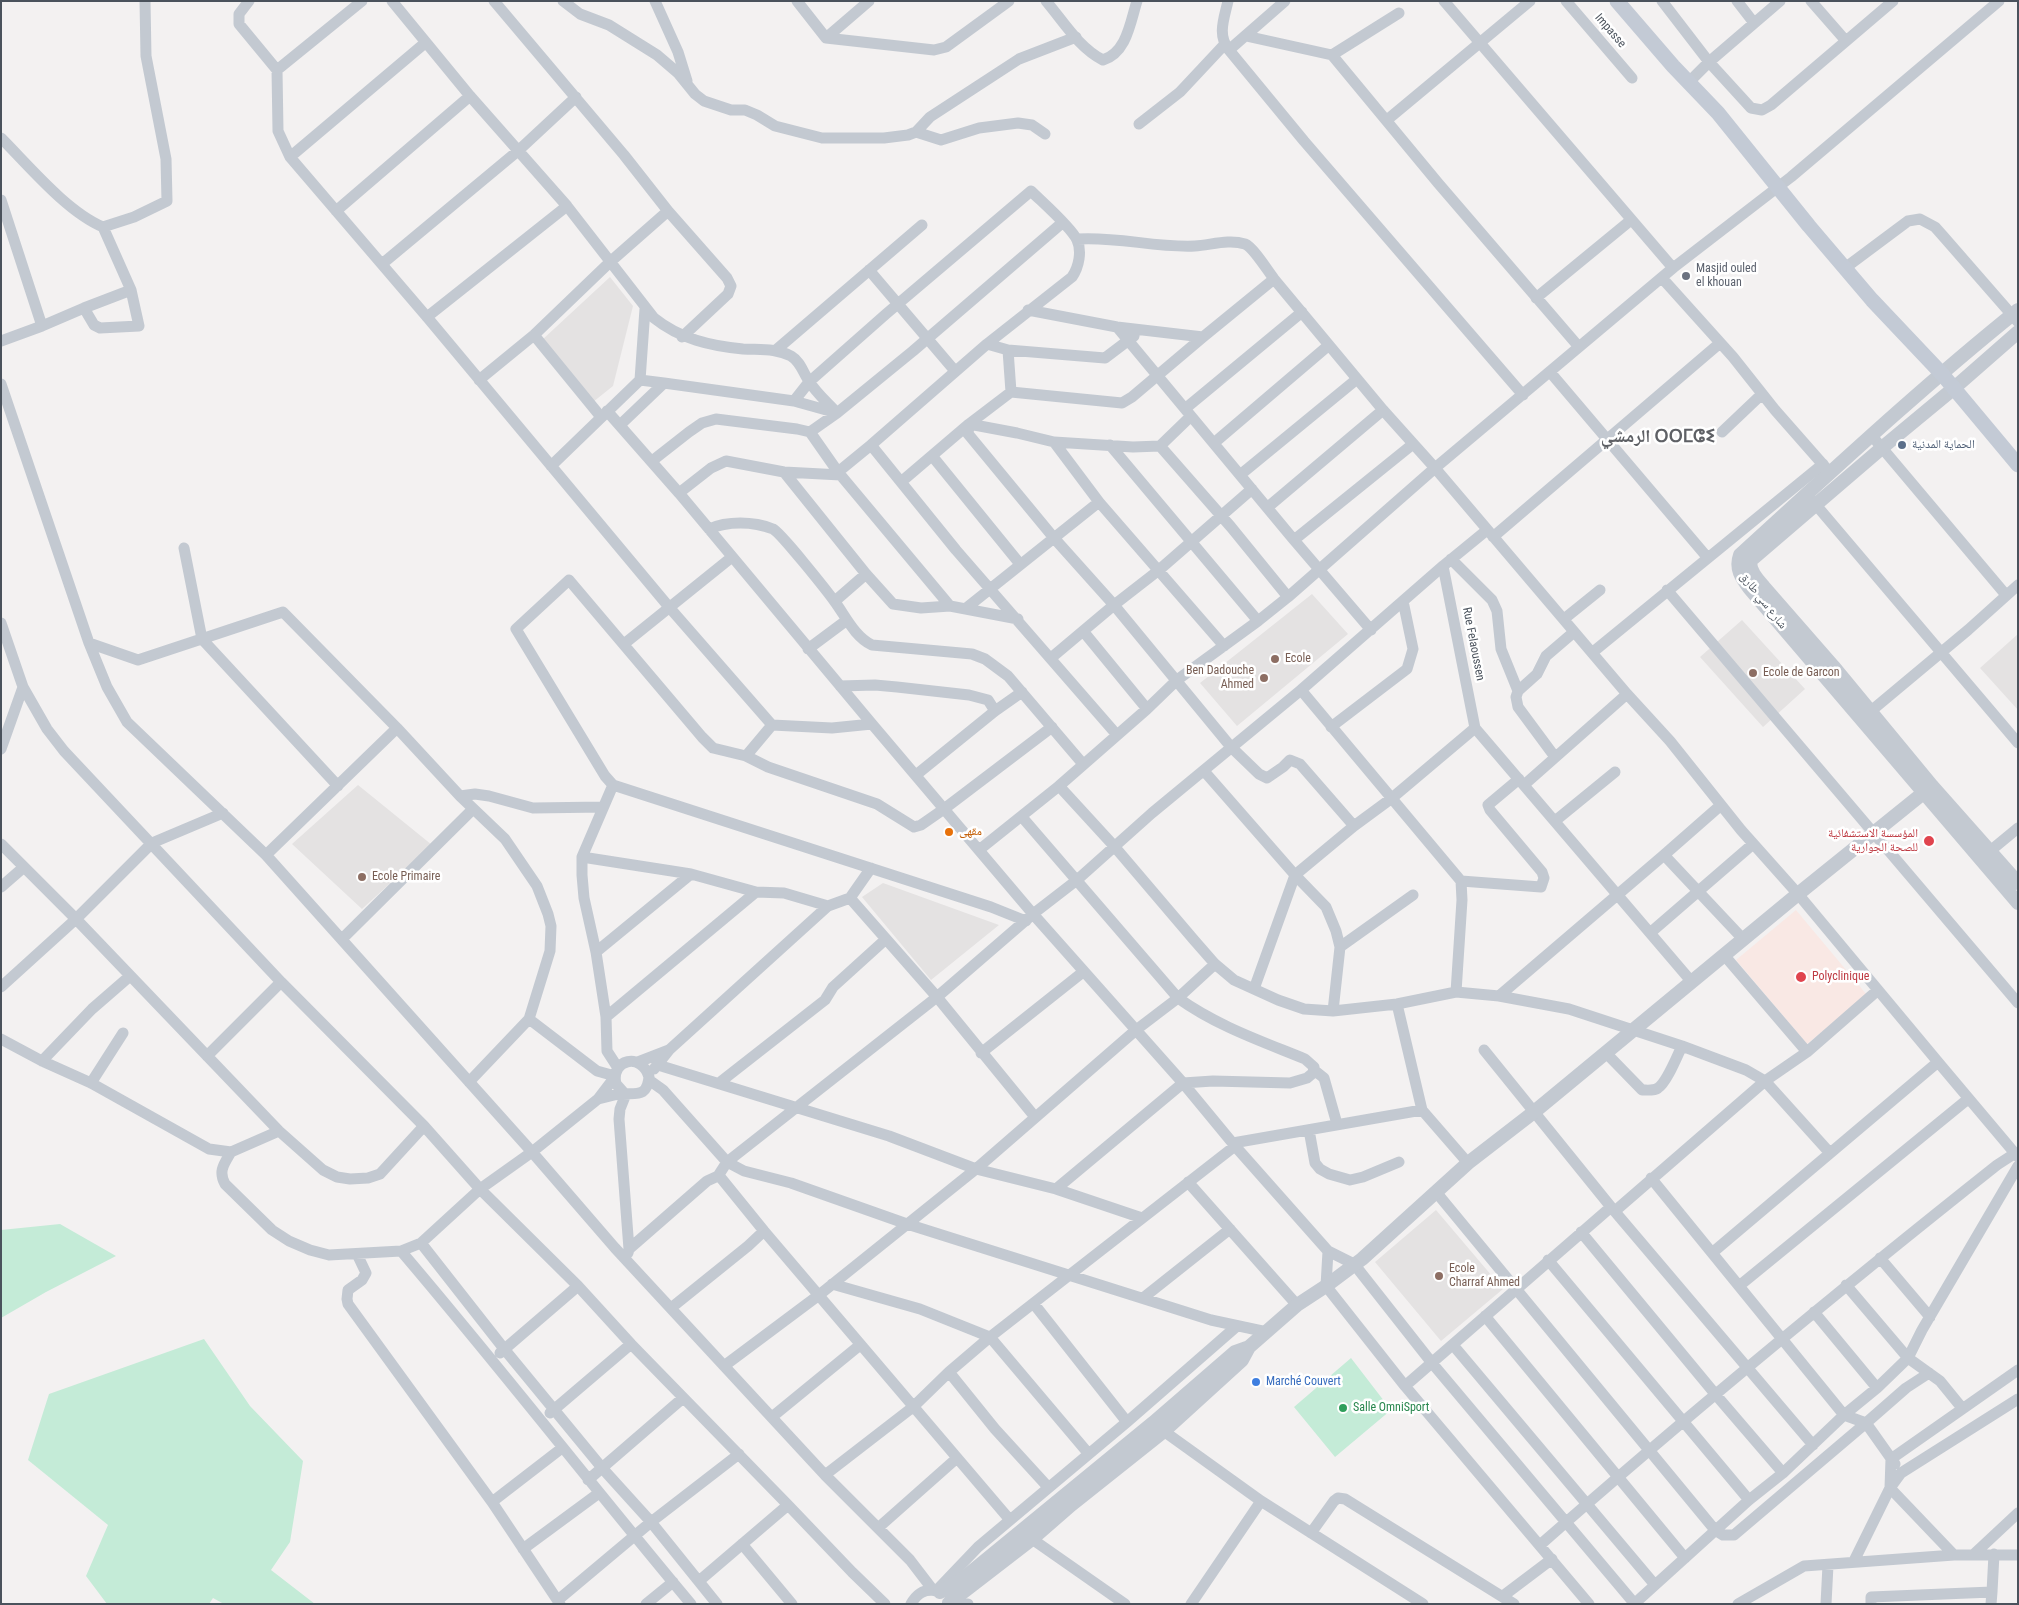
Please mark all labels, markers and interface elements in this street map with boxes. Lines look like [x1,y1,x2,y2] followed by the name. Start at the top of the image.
[1591,11,1629,51] street label: Impasse
[1696,262,1757,290] place label: Masjid ouled el khouan
[1680,270,1692,282] marker: Masjid ouled el khouan
[1601,426,1715,448] district label: الرمشي ⵔⵔⵎⵛⵉ
[1912,438,1975,452] place label: الحماية المدنية
[1896,439,1908,451] marker: الحماية المدنية
[1736,570,1790,632] street label: شارع سي طارق
[1459,606,1487,682] street label: Rue Felaoussen
[1285,652,1311,666] place label: Ecole
[1269,653,1281,665] marker: Ecole
[1186,664,1254,692] place label: Ben Dadouche Ahmed
[1763,666,1840,680] place label: Ecole de Garcon
[1747,667,1759,679] marker: Ecole de Garcon
[1258,672,1270,684] marker: Ben Dadouche Ahmed
[959,825,982,839] place label: مقهى
[943,826,955,838] marker: مقهى
[1828,827,1918,855] place label: المؤسسة الاستشفائية للصحة الجوارية
[1922,834,1936,848] marker: المؤسسة الاستشفائية للصحة الجوارية
[372,870,440,884] place label: Ecole Primaire
[356,871,368,883] marker: Ecole Primaire
[1794,970,1808,984] marker: Polyclinique
[1812,970,1869,984] place label: Polyclinique
[1449,1262,1520,1290] place label: Ecole Charraf Ahmed
[1433,1270,1445,1282] marker: Ecole Charraf Ahmed
[1266,1375,1341,1389] place label: Marché Couvert
[1250,1376,1262,1388] marker: Marché Couvert
[1353,1401,1429,1415] place label: Salle OmniSport
[1337,1402,1349,1414] marker: Salle OmniSport

